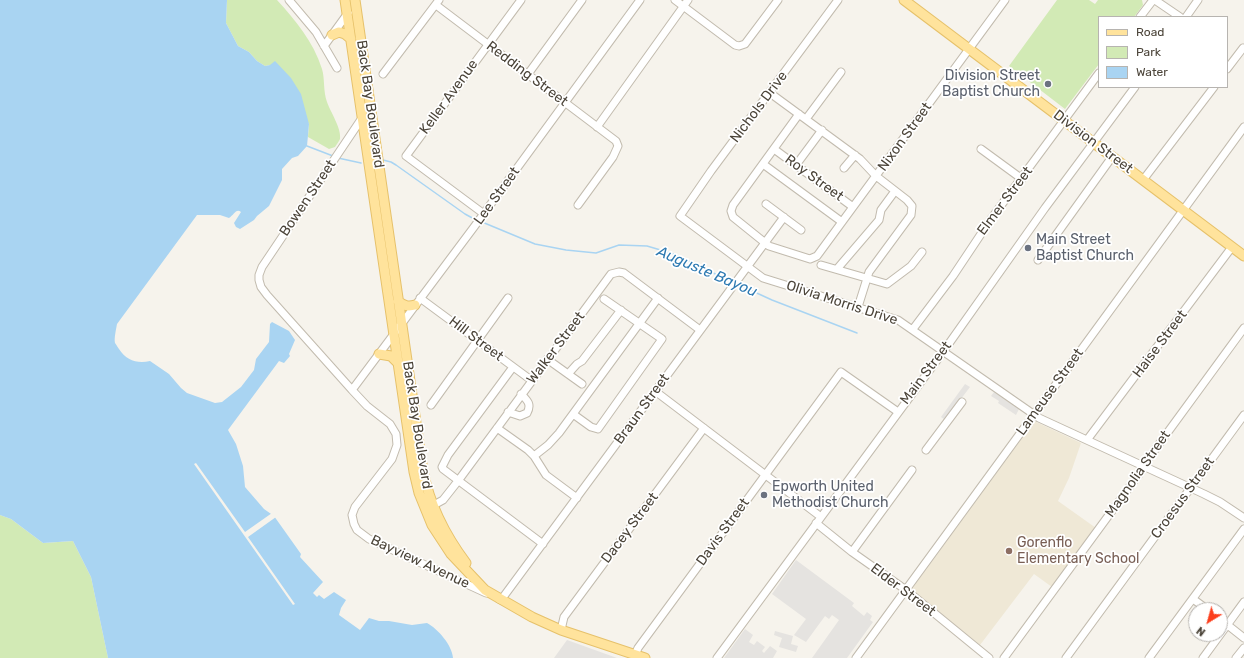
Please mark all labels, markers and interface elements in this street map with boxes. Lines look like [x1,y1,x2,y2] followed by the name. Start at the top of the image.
[1098,16,1228,88] legend
[1136,25,1164,39] text: Road
[483,38,571,110] street label: Redding Street
[353,39,387,169] street label: Back Bay Boulevard
[1136,45,1161,59] text: Park
[416,56,482,138] street label: Keller Avenue
[1136,65,1168,79] text: Water
[727,68,791,146] street label: Nichols Drive
[942,68,1040,100] place label: Division Street Baptist Church
[1043,79,1053,89] marker: Division Street Baptist Church
[874,99,936,175] street label: Nixon Street
[1050,107,1136,177] street label: Division Street
[781,151,847,205] street label: Roy Street
[276,157,340,239] street label: Bowen Street
[974,163,1036,239] street label: Elmer Street
[470,164,524,228] street label: Lee Street
[1036,232,1134,264] place label: Main Street Baptist Church
[654,243,760,301] water label: Auguste Bayou
[1023,243,1033,253] marker: Main Street Baptist Church
[784,277,900,329] street label: Olivia Morris Drive
[1129,307,1191,381] street label: Haise Street
[523,309,589,387] street label: Walker Street
[445,313,507,365] street label: Hill Street
[897,338,955,408] street label: Main Street
[1013,345,1087,439] street label: Lameuse Street
[399,360,435,490] street label: Back Bay Boulevard
[611,370,673,448] street label: Braun Street
[1102,427,1174,521] street label: Magnolia Street
[1148,454,1218,542] street label: Croesus Street
[772,479,888,512] place label: Epworth United Methodist Church
[598,489,662,567] street label: Dacey Street
[759,490,769,500] marker: Epworth United Methodist Church
[693,495,753,569] street label: Davis Street
[368,532,472,592] street label: Bayview Avenue
[1017,535,1140,568] place label: Gorenflo Elementary School
[1004,546,1014,556] marker: Gorenflo Elementary School
[867,560,939,620] street label: Elder Street
[1188,602,1228,642] north arrow
[1194,624,1208,639] text: N

